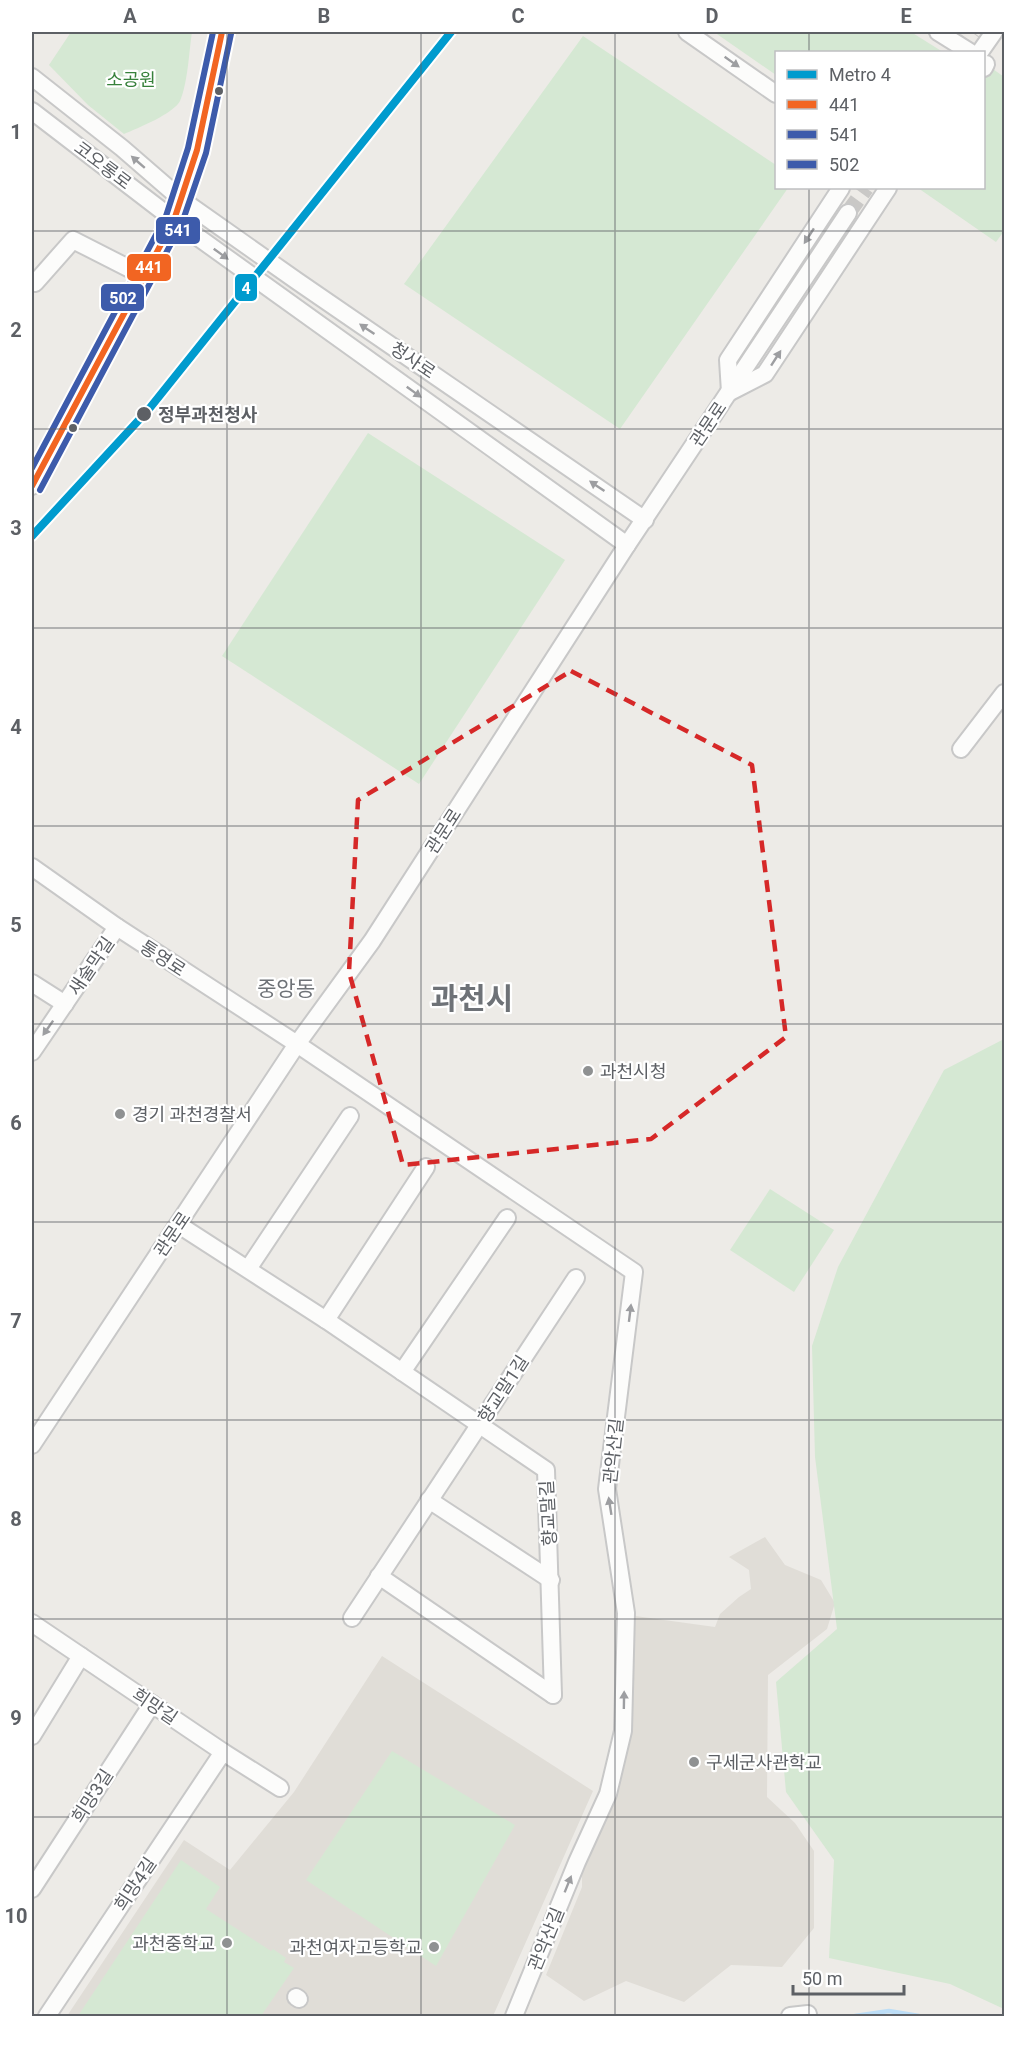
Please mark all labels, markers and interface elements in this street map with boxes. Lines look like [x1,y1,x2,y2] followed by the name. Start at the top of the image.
[123,4,137,28] text: A
[318,4,330,28] text: B
[511,4,525,28] text: C
[706,4,719,28] text: D
[900,4,912,28] text: E
[775,51,985,189] legend
[724,56,740,67] one-way arrow
[829,64,891,85] text: Metro 4
[106,69,156,90] park label: 소공원
[213,85,225,97] unlabelled marker
[829,94,859,115] text: 441
[10,120,22,144] text: 1
[829,124,859,145] text: 541
[70,137,136,193] street label: 코오롱로
[829,154,859,175] text: 502
[130,155,146,168] one-way arrow
[155,216,201,245] line badge: 541
[164,221,192,240] text: 541
[804,228,815,245] one-way arrow
[213,248,229,260] one-way arrow
[126,253,172,282] line badge: 441
[135,258,163,277] text: 441
[234,273,258,302] line badge: 4
[241,279,251,298] text: 4
[100,283,145,312] line badge: 502
[109,289,137,308] text: 502
[10,318,22,342] text: 2
[359,323,375,335] one-way arrow
[387,337,439,383] street label: 청사로
[770,351,782,367] one-way arrow
[405,386,421,398] one-way arrow
[685,398,731,450] street label: 관문로
[158,404,258,425] place label: 정부과천청사
[135,405,153,423] marker: 정부과천청사
[67,422,79,434] unlabelled marker
[588,481,605,492] one-way arrow
[10,516,22,540] text: 3
[10,715,22,739] text: 4
[421,804,465,858] street label: 관문로
[10,913,22,937] text: 5
[64,933,118,999] street label: 새술막길
[136,936,190,980] street label: 통영로
[257,977,315,1001] district label: 중앙동
[431,981,513,1016] district label: 과천시
[42,1019,54,1035] one-way arrow
[600,1061,666,1082] place label: 과천시청
[581,1064,595,1078] marker: 과천시청
[132,1104,252,1125] place label: 경기 과천경찰서
[113,1107,127,1121] marker: 경기 과천경찰서
[10,1111,22,1135] text: 6
[149,1208,195,1260] street label: 관문로
[625,1303,634,1322] one-way arrow
[10,1309,22,1333] text: 7
[473,1351,533,1427] street label: 향교말1길
[599,1417,627,1485] street label: 관악산길
[536,1479,560,1547] street label: 향교말길
[605,1497,614,1516] one-way arrow
[10,1507,22,1531] text: 8
[129,1683,181,1729] street label: 희망길
[619,1690,629,1709] one-way arrow
[10,1706,22,1730] text: 9
[706,1752,822,1773] place label: 구세군사관학교
[687,1755,701,1769] marker: 구세군사관학교
[67,1765,117,1827] street label: 희망3길
[110,1853,160,1915] street label: 희망4길
[563,1875,573,1893] one-way arrow
[5,1904,27,1928] text: 10
[524,1904,568,1974] street label: 관악산길
[132,1933,215,1954] place label: 과천중학교
[220,1936,234,1950] marker: 과천중학교
[290,1937,422,1958] place label: 과천여자고등학교
[427,1940,441,1954] marker: 과천여자고등학교
[793,1958,904,1996] scale bar
[802,1968,842,1989] text: 50 m

